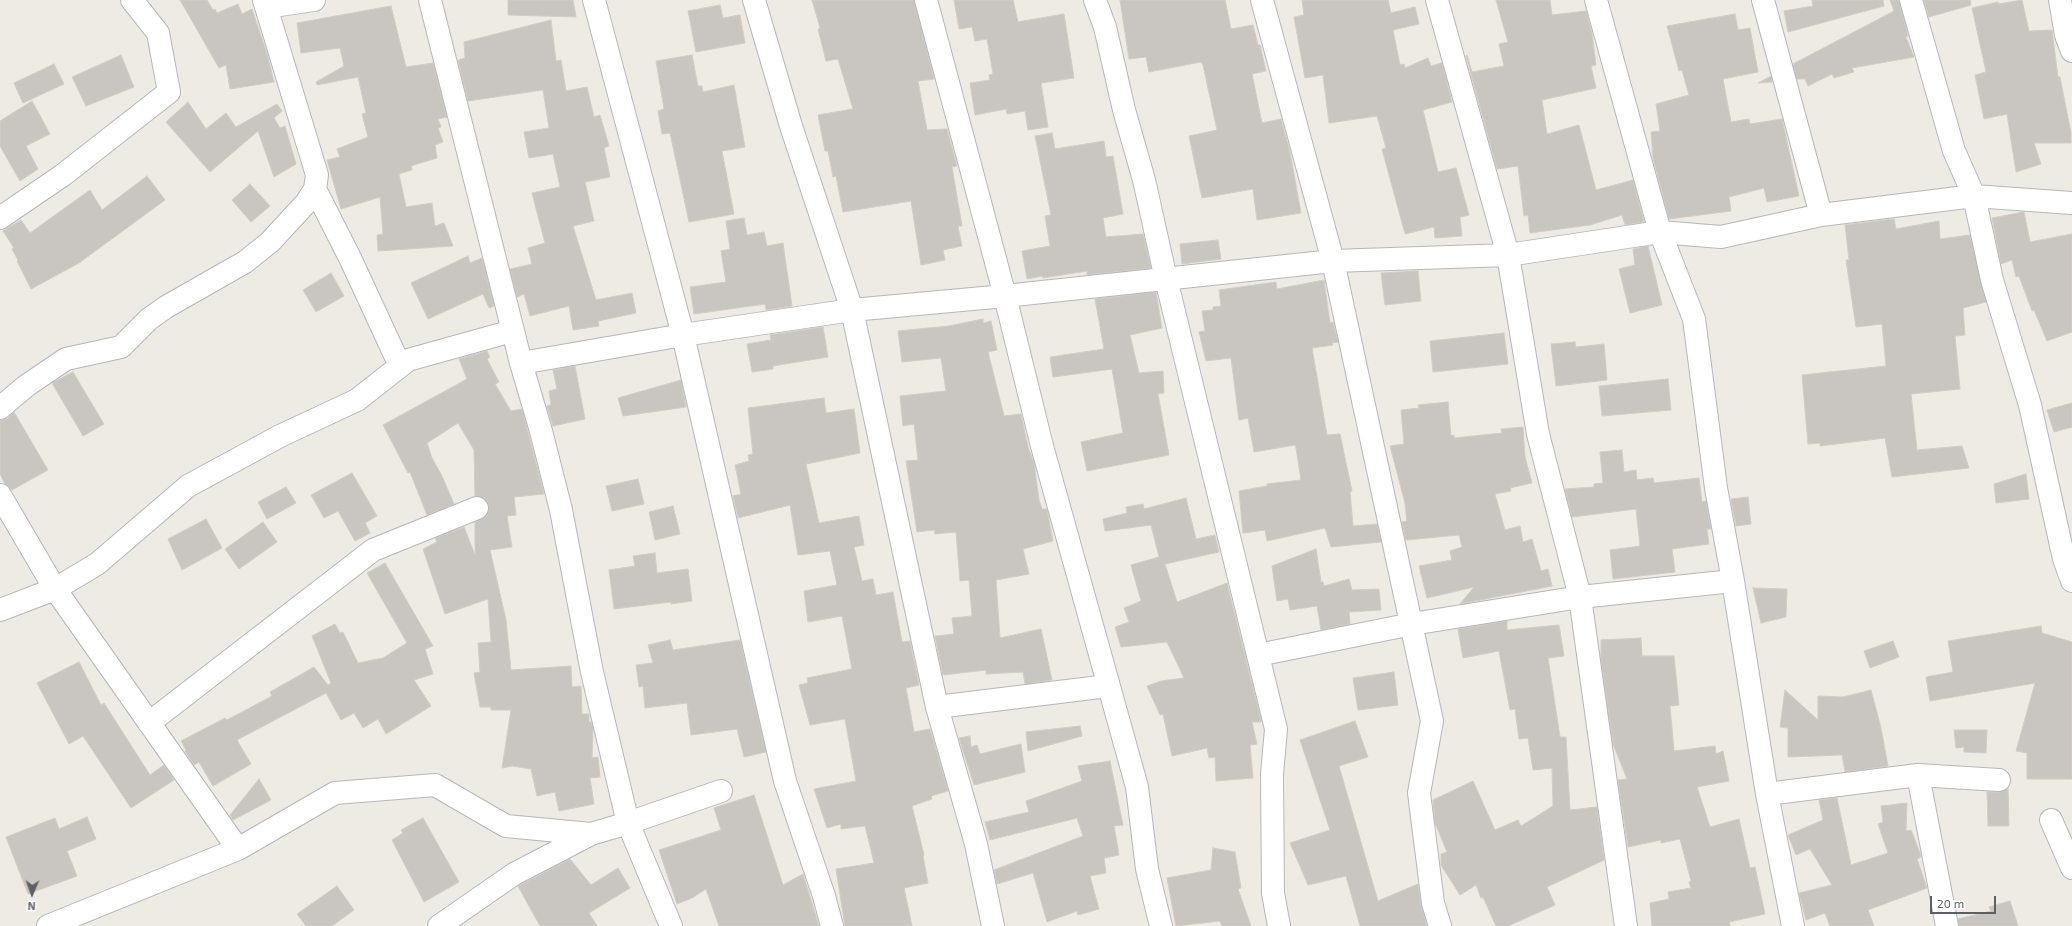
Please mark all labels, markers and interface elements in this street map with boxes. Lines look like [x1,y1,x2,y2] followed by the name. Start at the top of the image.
[12,874,52,914] north arrow
[1932,888,1998,914] scale bar
[1937,896,1964,910] text: 20 m
[27,900,36,913] text: N

